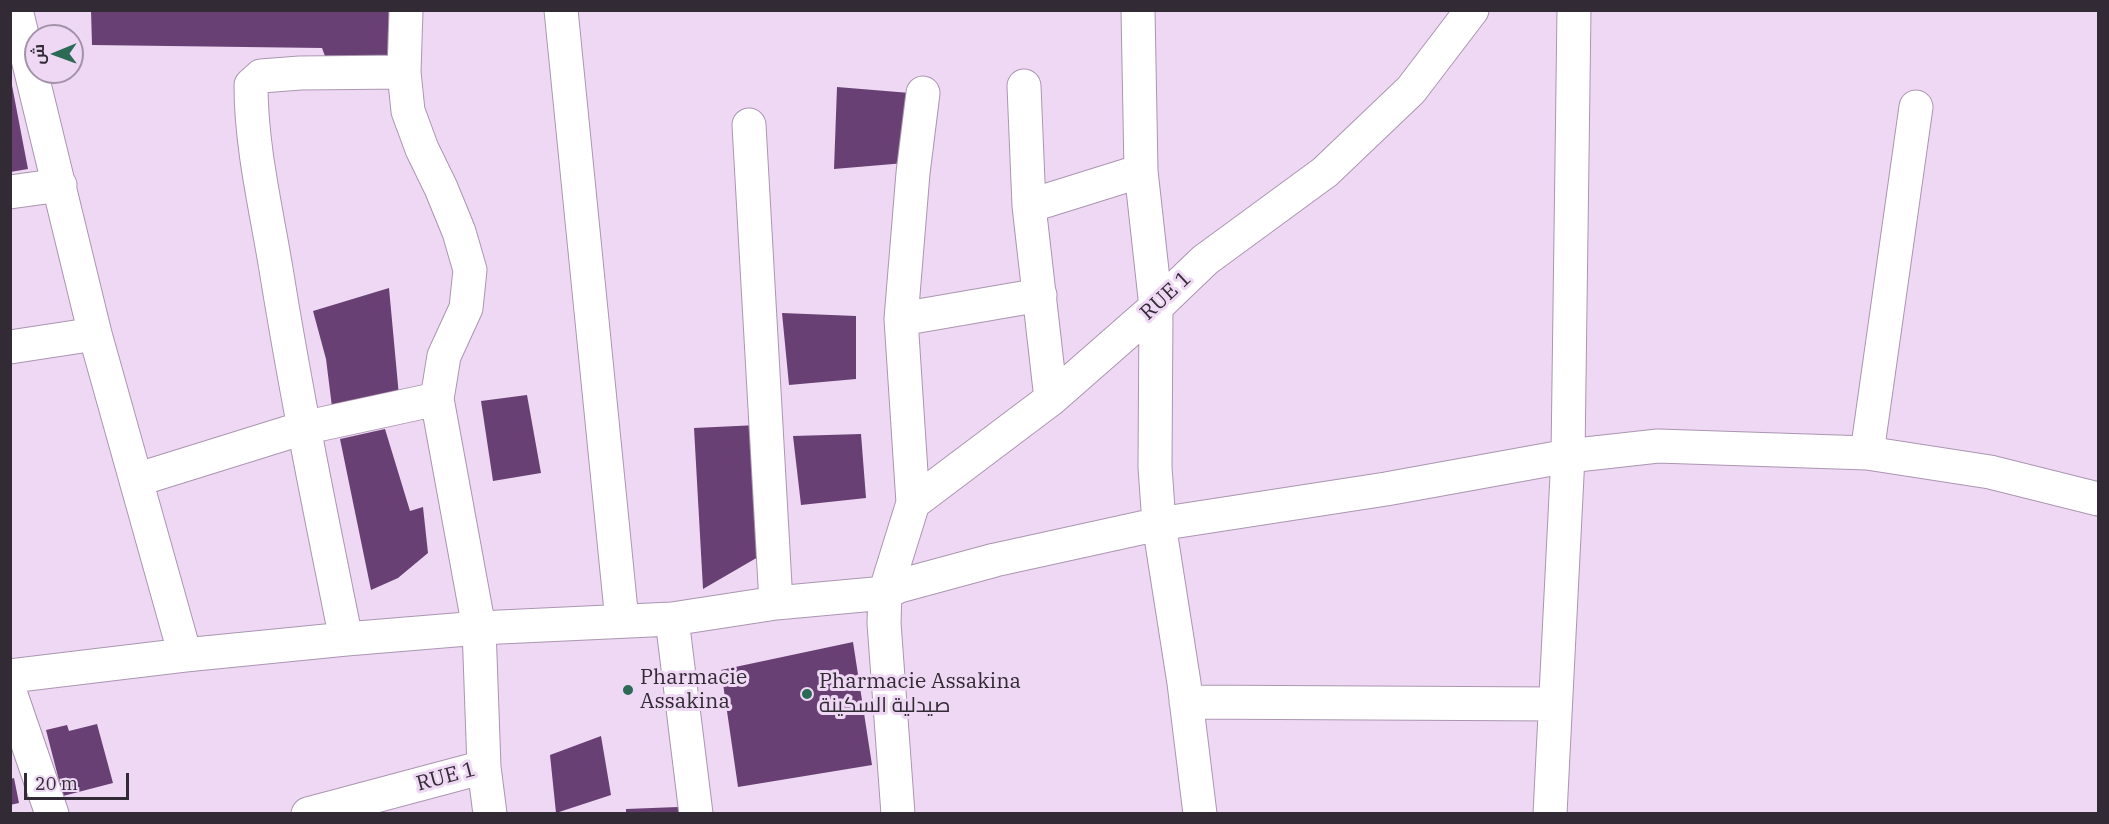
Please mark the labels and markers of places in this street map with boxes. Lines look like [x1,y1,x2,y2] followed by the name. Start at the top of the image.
[640,665,747,715] place label: Pharmacie Assakina
[819,669,1021,719] place label: Pharmacie Assakina صيدلية السكينة
[621,683,635,697] marker: Pharmacie Assakina
[800,687,814,701] marker: Pharmacie Assakina صيدلية السكينة

